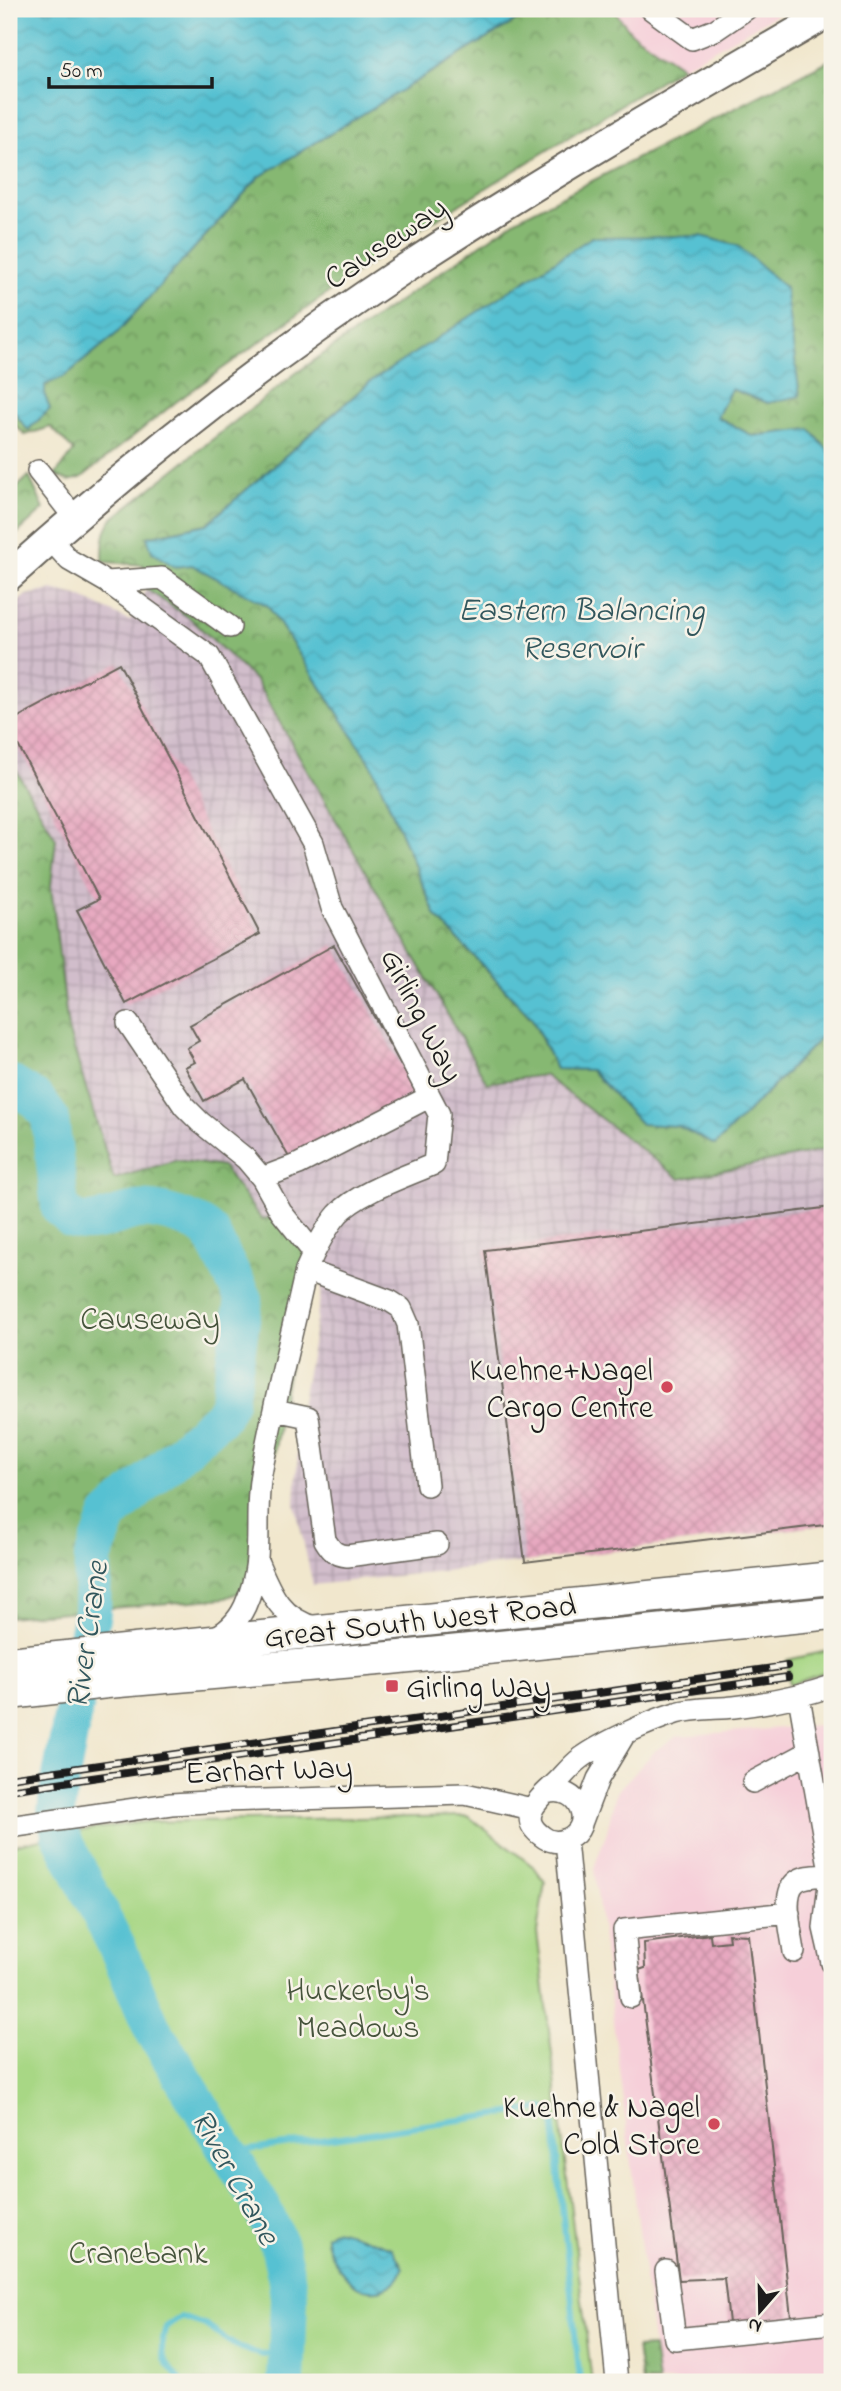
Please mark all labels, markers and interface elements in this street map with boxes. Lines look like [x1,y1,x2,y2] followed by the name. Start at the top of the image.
[49,46,212,90] scale bar
[60,57,103,87] text: 50 m
[316,186,458,303] street label: Causeway
[458,588,705,674] water label: Eastern Balancing Reservoir
[366,941,474,1092] street label: Girling Way
[80,1298,220,1345] park label: Causeway
[470,1349,654,1433] place label: Kuehne+Nagel Cargo Centre
[659,1379,675,1395] marker: Kuehne+Nagel Cargo Centre
[55,1558,123,1712] water label: River Crane
[262,1584,579,1663] street label: Great South West Road
[406,1666,551,1713] place label: Girling Way
[384,1678,400,1694] marker: Girling Way
[185,1746,354,1799] street label: Earhart Way
[286,1969,430,2053] park label: Huckerby's Meadows
[503,2086,701,2170] place label: Kuehne & Nagel Cold Store
[177,2101,291,2256] water label: River Crane
[706,2116,722,2132] marker: Kuehne & Nagel Cold Store
[69,2232,208,2279] park label: Cranebank
[726,2276,796,2346] north arrow
[744,2310,766,2340] text: N

